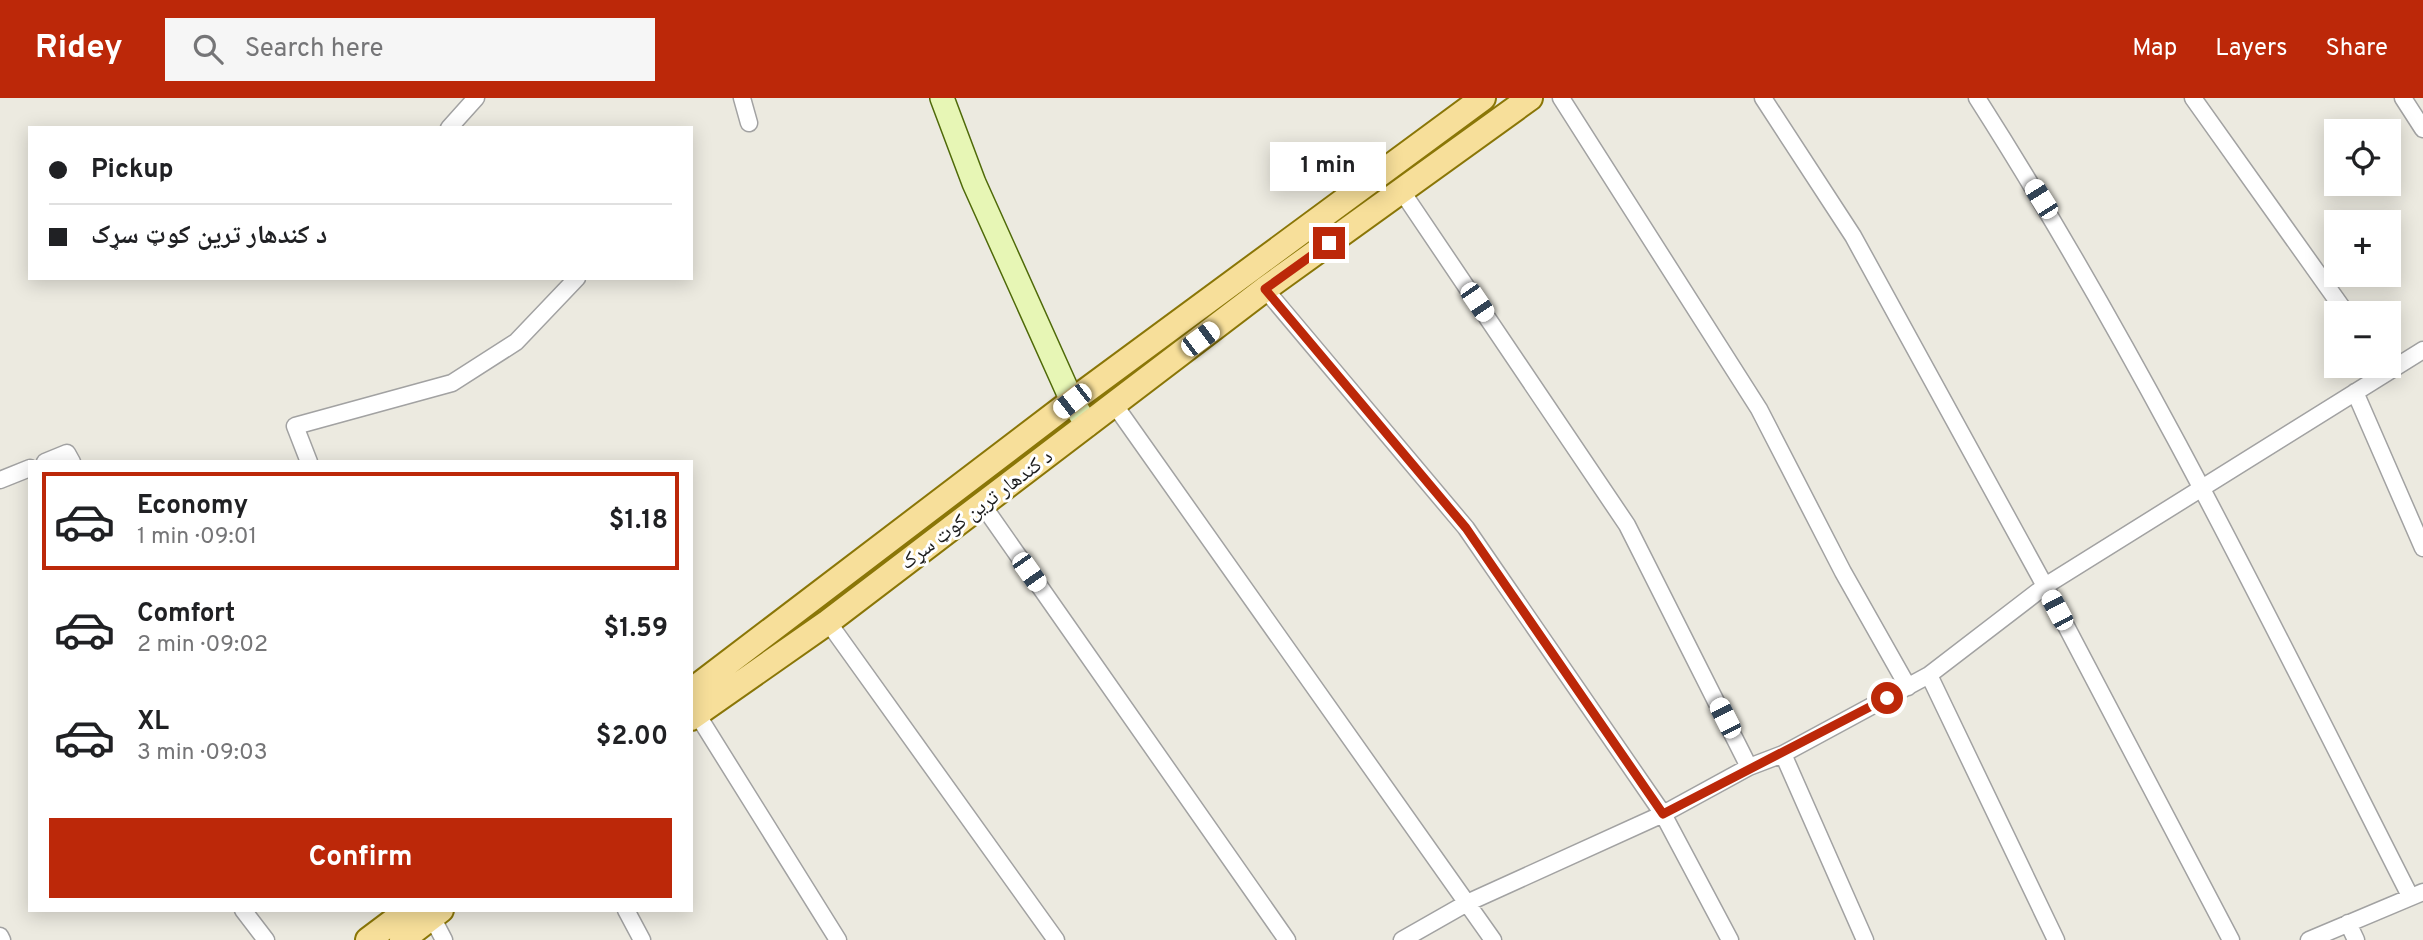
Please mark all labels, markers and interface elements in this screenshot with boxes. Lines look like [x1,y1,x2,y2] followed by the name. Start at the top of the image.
[165,18,655,81] search box
[35,28,123,70] text: Ridey
[189,30,227,68] icon: search
[245,33,384,66] text: Search here
[2132,34,2177,64] text: Map
[2215,34,2287,64] text: Layers
[2325,34,2388,64] text: Share
[2324,119,2401,378] map controls
[2324,119,2401,196] button: locate
[1271,142,1387,190] callout: 1 min
[1300,152,1356,181] text: 1 min
[91,154,174,187] text: Pickup
[2021,176,2062,222] car
[2324,210,2401,287] button: +
[91,220,327,253] text: د کندهار ترين کوټ سړک
[1313,227,1345,259] route end
[1457,279,1498,325] car
[2324,301,2401,378] button: −
[1177,318,1224,360] car
[1049,380,1096,422] car
[895,444,1059,577] street label: د کندهار ترين کوټ سړک
[53,490,116,553] icon: car
[137,490,248,523] text: Economy
[609,505,668,538] text: $1.18
[137,523,257,552] text: 1 min · 09:01
[1009,549,1050,595] car
[2038,587,2077,633] car
[53,598,116,661] icon: car
[137,598,235,631] text: Comfort
[604,613,668,646] text: $1.59
[137,631,268,660] text: 2 min · 09:02
[1871,682,1903,714] route start
[1707,695,1744,741] car
[53,706,116,769] icon: car
[137,706,169,739] text: XL
[596,721,668,754] text: $2.00
[137,739,268,768] text: 3 min · 09:03
[49,818,672,898] button: Confirm

